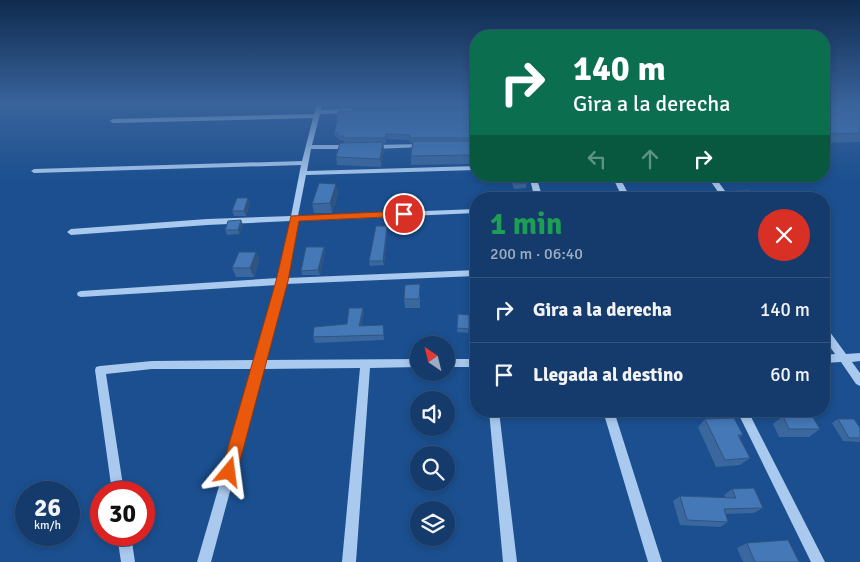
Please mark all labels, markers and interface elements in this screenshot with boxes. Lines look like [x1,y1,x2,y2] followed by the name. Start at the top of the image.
[573,47,666,90] text: 140 m
[490,50,555,115] icon: right
[573,90,730,117] text: Gira a la derecha
[583,145,611,173] icon: left
[636,145,664,173] icon: ahead
[689,145,717,173] icon: right
[383,193,425,235] pin
[390,200,418,228] icon: arrive
[490,206,562,243] text: 1 min
[758,209,810,261] button: close
[490,244,583,264] text: 200 m · 06:40
[490,296,518,324] icon: right
[533,298,672,322] text: Gira a la derecha
[760,298,810,322] text: 140 m
[410,336,455,381] north arrow
[410,336,455,546] map controls
[490,361,518,389] icon: arrive
[533,363,683,387] text: Llegada al destino
[770,363,810,387] text: 60 m
[410,391,455,436] button: sound
[202,445,254,497] position arrow
[410,446,455,491] button: search
[90,481,155,546] speed limit sign: 30
[34,492,61,523] text: 26
[410,501,455,546] button: layers
[34,518,61,533] text: km/h

